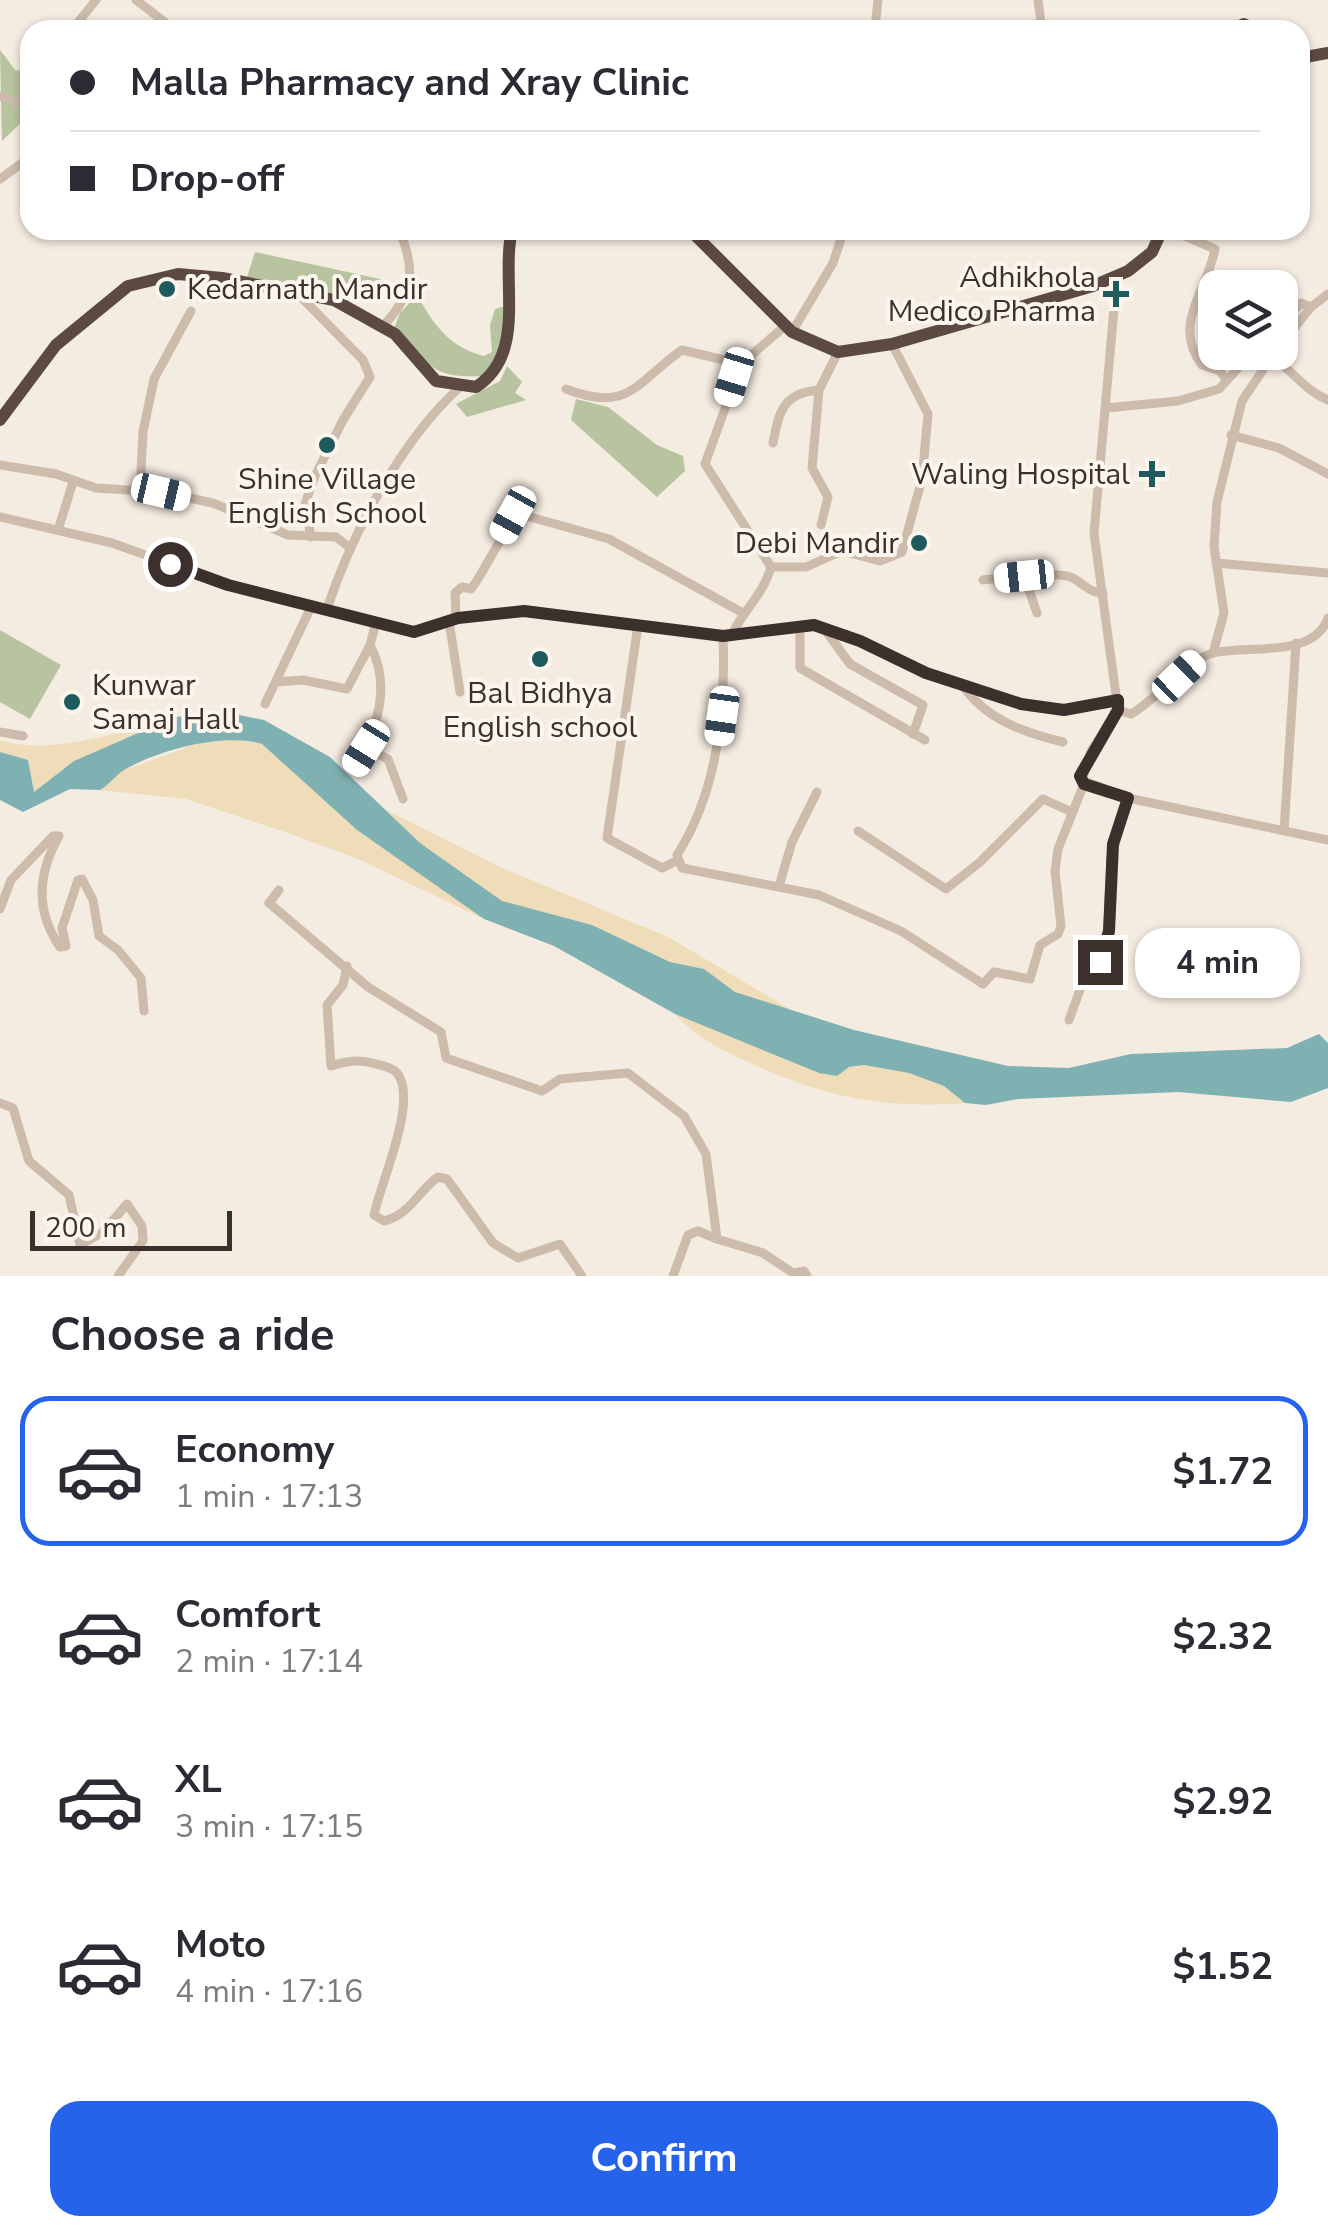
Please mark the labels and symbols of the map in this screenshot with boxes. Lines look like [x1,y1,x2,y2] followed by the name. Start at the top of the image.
[888,257,1096,332] place label: Adhikhola Medico Pharma
[187,269,428,310] place label: Kedarnath Mandir
[156,278,178,300] marker: Kedarnath Mandir
[1105,283,1127,305] marker: Adhikhola Medico Pharma
[711,344,757,410] car
[316,434,338,456] marker: Shine Village English School
[911,454,1130,495] place label: Waling Hospital
[228,459,426,534] place label: Shine Village English School
[1139,461,1165,487] marker: Waling Hospital
[128,471,194,513] car
[485,481,541,549] car
[735,523,899,564] place label: Debi Mandir
[908,532,930,554] marker: Debi Mandir
[148,542,193,587] route start
[993,558,1055,594] car
[1147,645,1211,709] car
[529,648,551,670] marker: Bal Bidhya English school
[92,665,239,740] place label: Kunwar Samaj Hall
[443,673,637,748] place label: Bal Bidhya English school
[703,684,741,748] car
[61,691,83,713] marker: Kunwar Samaj Hall
[337,715,395,781] car
[1135,927,1300,997] callout: 4 min
[1078,940,1123,985] route end
[30,1206,232,1250] scale bar

